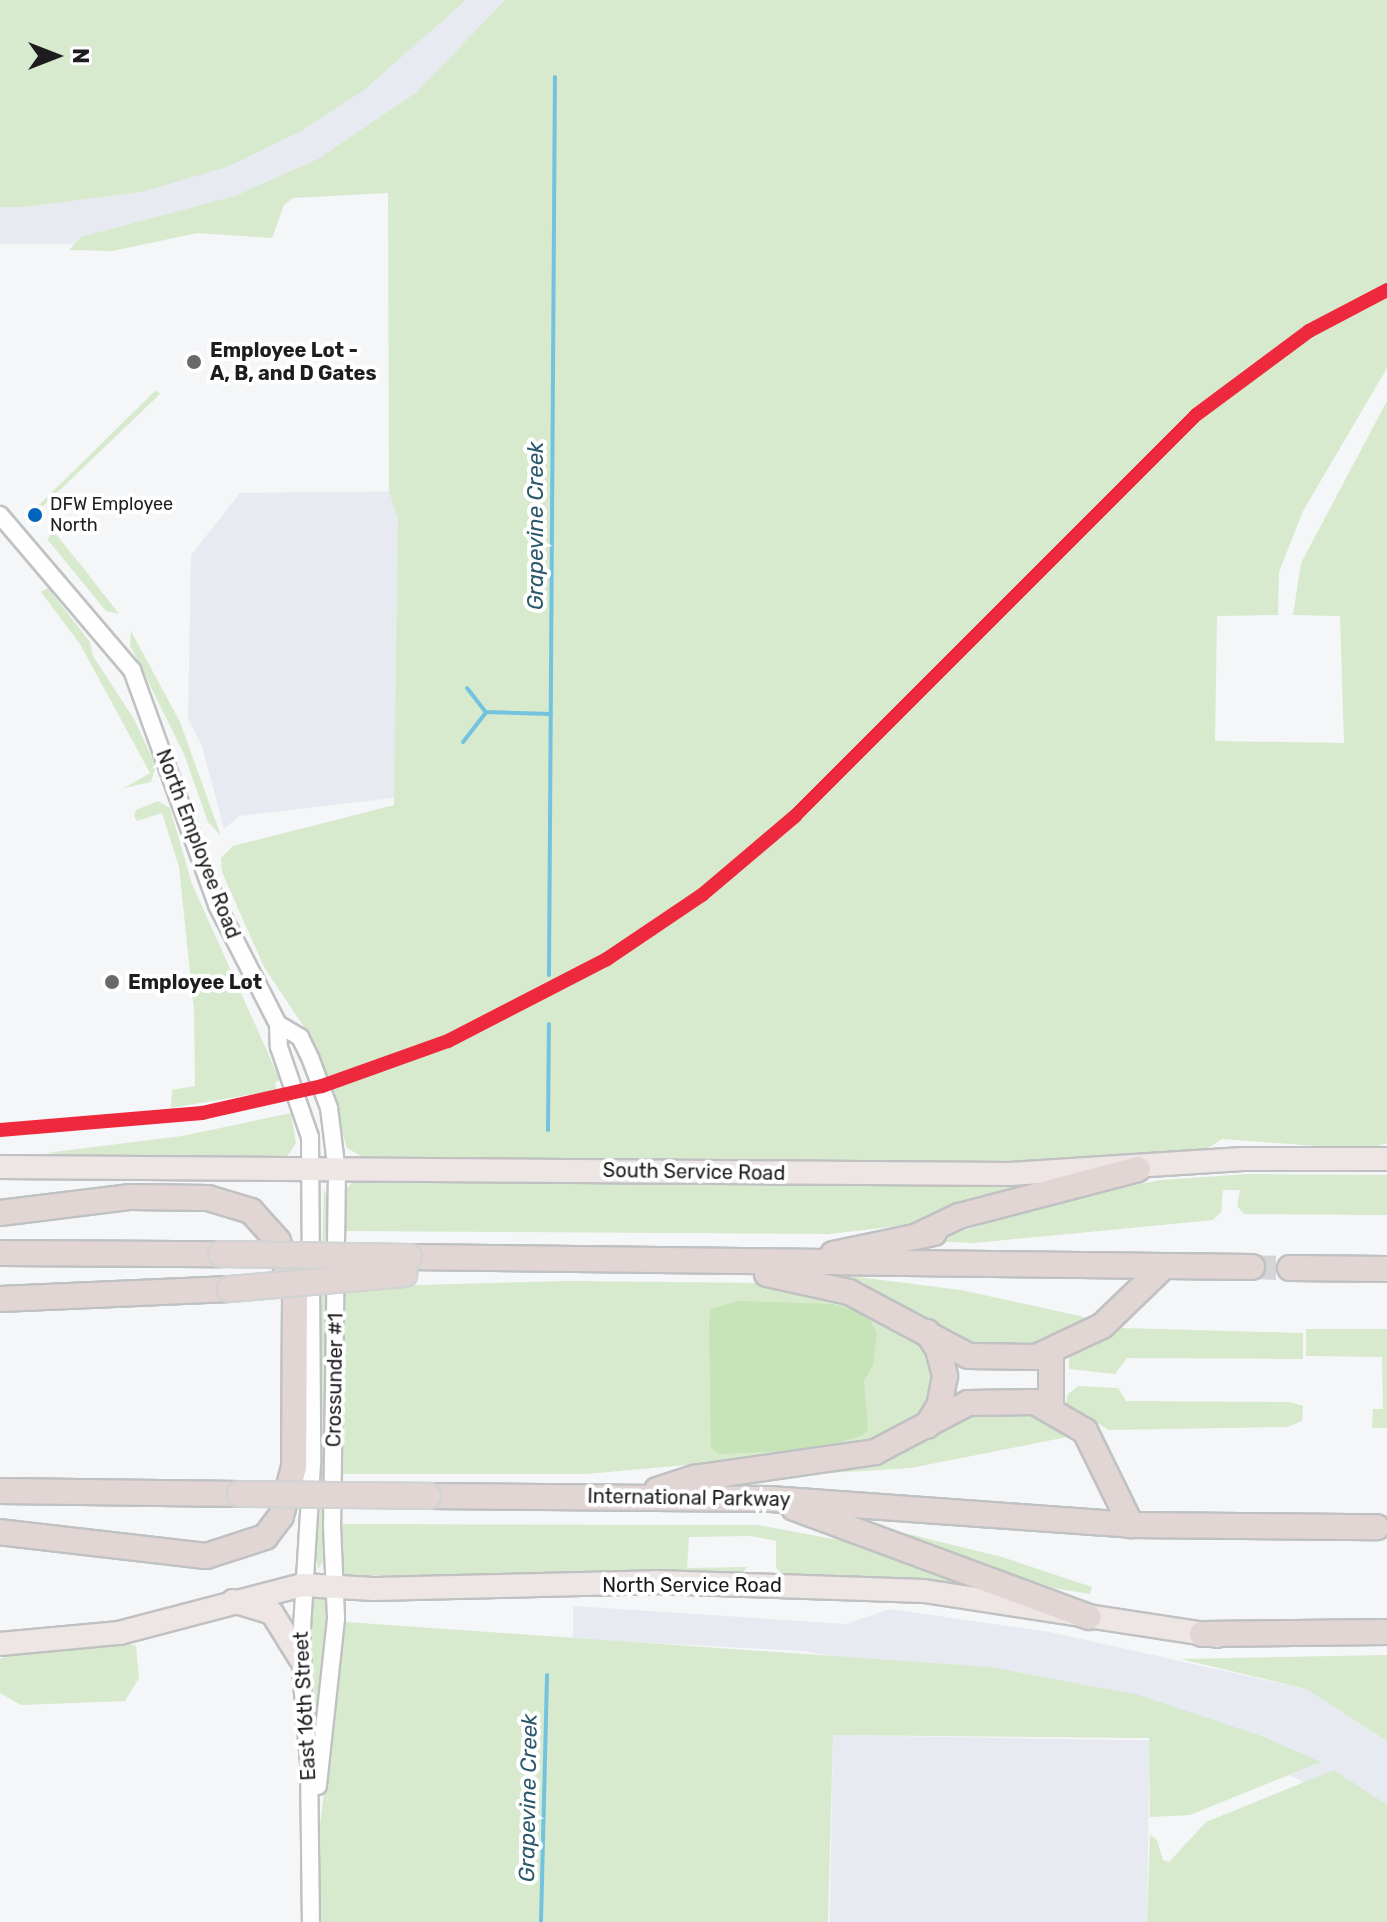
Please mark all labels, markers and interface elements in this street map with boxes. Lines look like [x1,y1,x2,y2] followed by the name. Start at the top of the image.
[16,16,96,96] north arrow
[67,48,94,64] text: N
[210,338,376,385] place label: Employee Lot - A, B, and D Gates
[185,353,203,371] marker: Employee Lot - A, B, and D Gates
[523,442,549,610] water label: Grapevine Creek
[50,494,173,536] place label: DFW Employee North
[27,507,43,523] marker: DFW Employee North
[151,746,245,942] street label: North Employee Road
[128,970,262,994] place label: Employee Lot
[103,973,121,991] marker: Employee Lot
[603,1158,785,1186] street label: South Service Road
[322,1312,348,1448] street label: Crossunder #1
[587,1484,791,1512] street label: International Parkway
[602,1573,782,1597] street label: North Service Road
[289,1631,321,1781] street label: East 16th Street
[513,1714,543,1882] water label: Grapevine Creek

